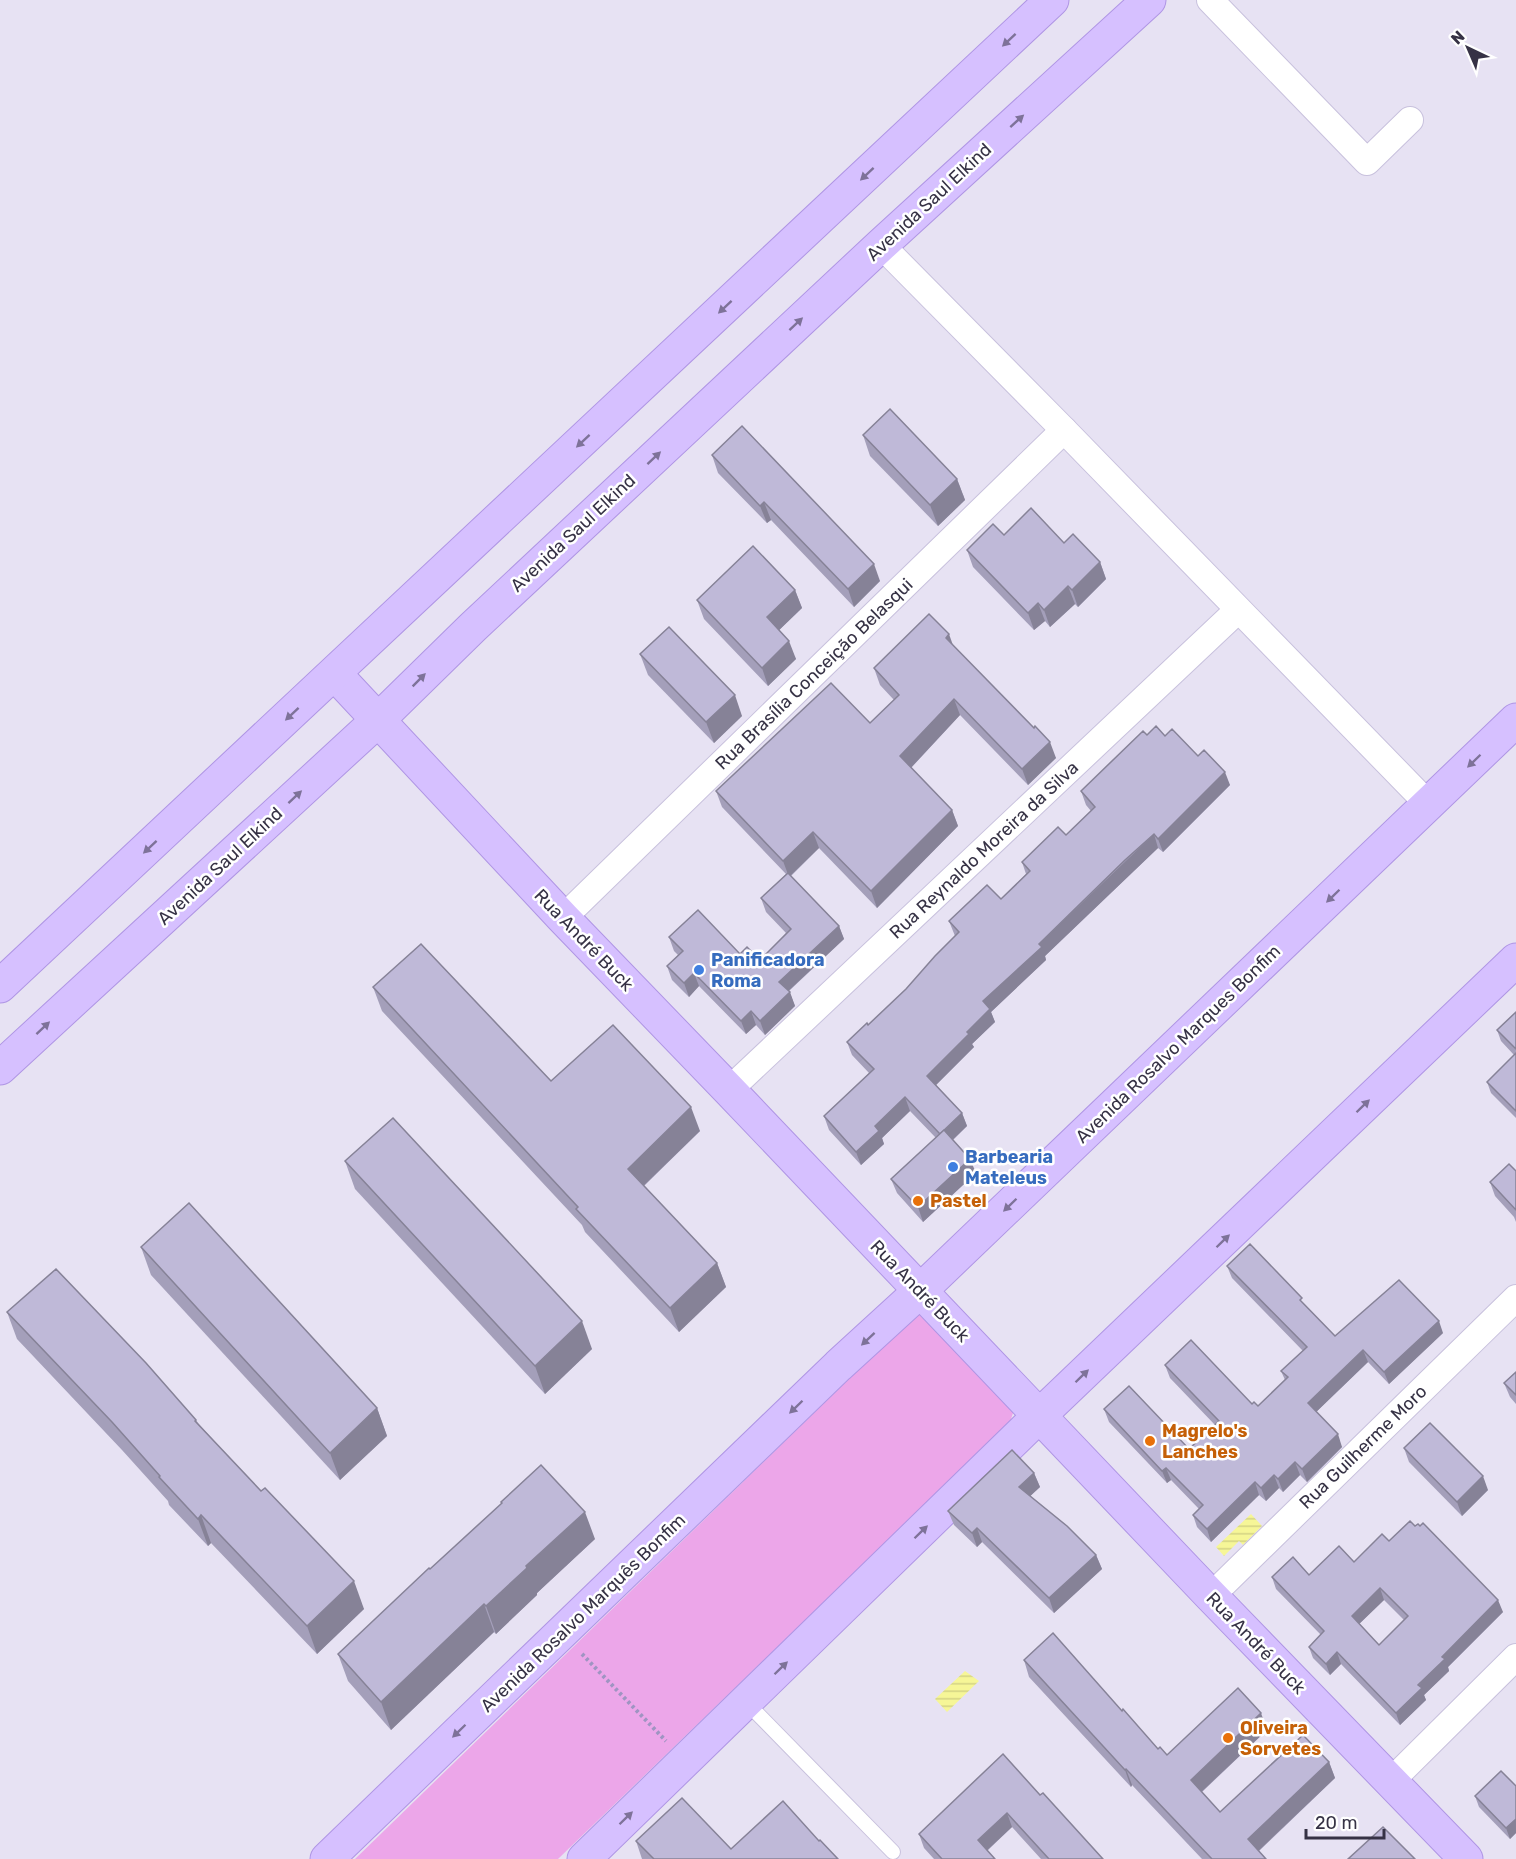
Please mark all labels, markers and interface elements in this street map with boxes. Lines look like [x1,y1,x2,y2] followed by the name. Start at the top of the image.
[1438,18,1498,78] north arrow
[1447,27,1469,48] text: N
[1002,33,1017,46] one-way arrow
[1009,115,1024,128] one-way arrow
[862,138,996,266] street label: Avenida Saul Elkind
[860,167,875,180] one-way arrow
[718,300,732,314] one-way arrow
[789,317,804,331] one-way arrow
[576,434,591,447] one-way arrow
[647,451,661,465] one-way arrow
[506,469,640,597] street label: Avenida Saul Elkind
[711,574,917,774] street label: Rua Brasília Conceição Belasqui
[412,673,426,688] one-way arrow
[285,707,300,721] one-way arrow
[1466,754,1481,768] one-way arrow
[885,757,1083,943] street label: Rua Reynaldo Moreira da Silva
[287,791,302,804] one-way arrow
[153,802,287,930] street label: Avenida Saul Elkind
[142,840,157,854] one-way arrow
[530,884,639,996] street label: Rua André Buck
[1326,888,1340,902] one-way arrow
[1071,940,1285,1148] street label: Avenida Rosalvo Marques Bonfim
[711,949,825,992] place label: Panificadora Roma
[692,963,706,977] marker: Panificadora Roma
[36,1022,50,1036] one-way arrow
[1356,1099,1371,1113] one-way arrow
[965,1146,1053,1189] place label: Barbearia Mateleus
[946,1160,960,1174] marker: Barbearia Mateleus
[930,1190,987,1212] place label: Pastel
[911,1194,925,1208] marker: Pastel
[1003,1198,1018,1211] one-way arrow
[1215,1234,1230,1248] one-way arrow
[866,1235,975,1347] street label: Rua André Buck
[861,1332,876,1346] one-way arrow
[1074,1369,1088,1383] one-way arrow
[1295,1380,1431,1514] street label: Rua Guilherme Moro
[790,1399,804,1413] one-way arrow
[1162,1420,1247,1463] place label: Magrelo's Lanches
[1143,1434,1157,1448] marker: Magrelo's Lanches
[476,1509,690,1717] street label: Avenida Rosalvo Marquês Bonfim
[914,1525,929,1539] one-way arrow
[1202,1587,1311,1699] street label: Rua André Buck
[774,1661,789,1675] one-way arrow
[1240,1717,1321,1760] place label: Oliveira Sorvetes
[453,1724,467,1738] one-way arrow
[1221,1731,1235,1745] marker: Oliveira Sorvetes
[1306,1802,1384,1840] scale bar
[619,1812,633,1826] one-way arrow
[1315,1812,1357,1834] text: 20 m

